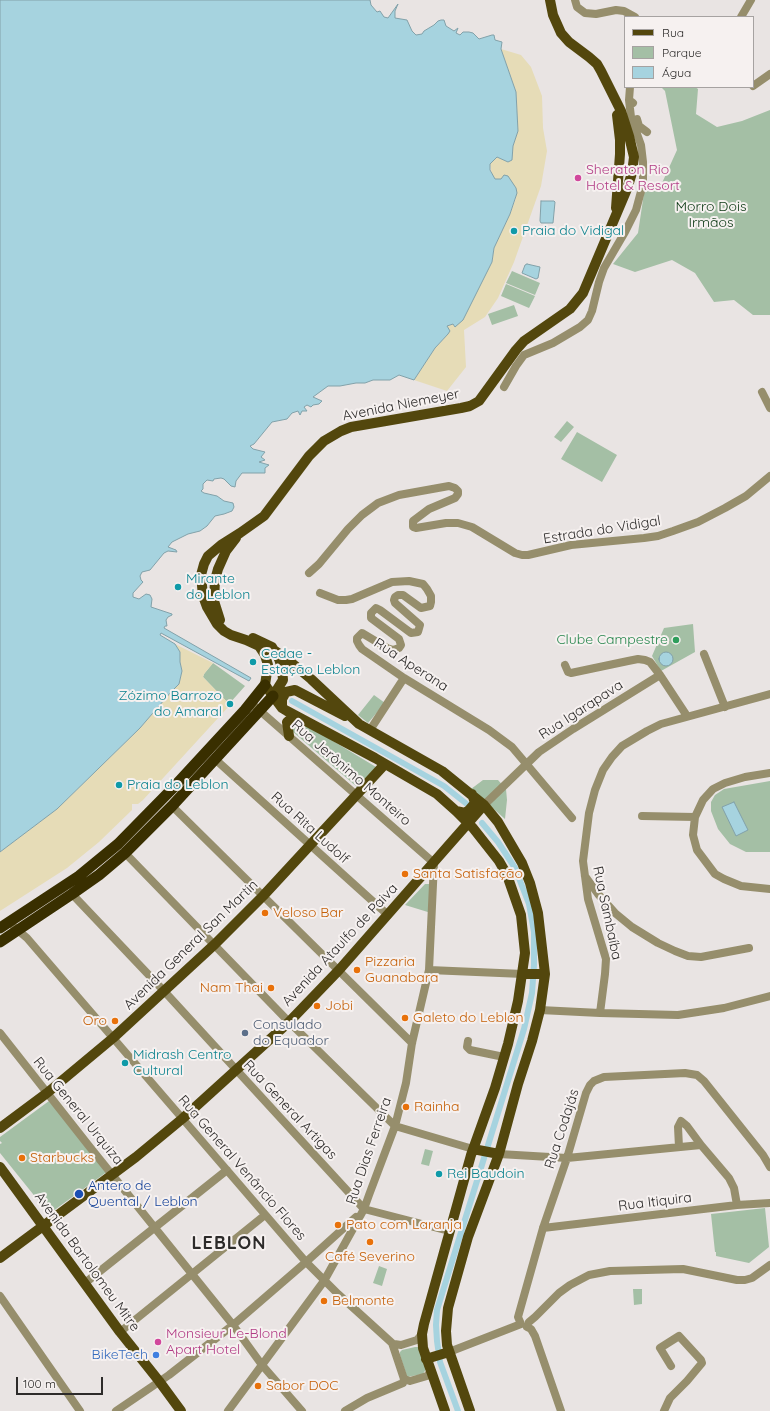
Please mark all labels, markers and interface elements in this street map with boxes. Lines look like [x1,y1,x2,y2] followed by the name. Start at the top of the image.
[624,16,754,88] legend
[662,25,684,40] text: Rua
[662,45,702,60] text: Parque
[662,65,691,80] text: Água
[586,162,680,194] place label: Sheraton Rio Hotel & Resort
[573,173,583,183] marker: Sheraton Rio Hotel & Resort
[676,199,746,232] park label: Morro Dois Irmãos
[522,223,624,239] place label: Praia do Vidigal
[509,226,519,236] marker: Praia do Vidigal
[341,385,461,425] street label: Avenida Niemeyer
[542,512,662,548] street label: Estrada do Vidigal
[186,571,250,604] place label: Mirante do Leblon
[173,582,183,592] marker: Mirante do Leblon
[556,632,668,648] place label: Clube Campestre
[371,635,451,695] street label: Rua Aperana
[671,635,681,645] marker: Clube Campestre
[261,646,360,678] place label: Cedae - Estação Leblon
[248,657,258,667] marker: Cedae - Estação Leblon
[536,677,626,743] street label: Rua Igarapava
[119,688,222,720] place label: Zózimo Barrozo do Amaral
[225,699,235,709] marker: Zózimo Barrozo do Amaral
[288,717,414,829] street label: Rua Jerônimo Monteiro
[127,777,229,793] place label: Praia do Leblon
[114,780,124,790] marker: Praia do Leblon
[267,788,353,868] street label: Rua Rita Ludolf
[589,865,625,961] street label: Rua Sambaíba
[413,866,523,882] place label: Santa Satisfação
[400,869,410,879] marker: Santa Satisfação
[121,877,261,1013] street label: Avenida General San Martin
[279,880,401,1010] street label: Avenida Ataulfo de Paiva
[273,905,343,921] place label: Veloso Bar
[260,908,270,918] marker: Veloso Bar
[365,954,438,986] place label: Pizzaria Guanabara
[352,965,362,975] marker: Pizzaria Guanabara
[200,980,263,996] place label: Nam Thai
[266,983,276,993] marker: Nam Thai
[325,998,353,1014] place label: Jobi
[312,1001,322,1011] marker: Jobi
[413,1010,524,1026] place label: Galeto do Leblon
[83,1013,107,1029] place label: Oro
[400,1013,410,1023] marker: Galeto do Leblon
[110,1016,120,1026] marker: Oro
[253,1017,329,1050] place label: Consulado do Equador
[240,1028,250,1038] marker: Consulado do Equador
[133,1047,232,1080] place label: Midrash Centro Cultural
[29,1054,127,1168] street label: Rua General Urquiza
[240,1057,340,1163] street label: Rua General Artigas
[120,1058,130,1068] marker: Midrash Centro Cultural
[541,1087,583,1171] street label: Rua Codajás
[174,1092,310,1244] street label: Rua General Venâncio Flores
[343,1095,395,1207] street label: Rua Dias Ferreira
[414,1099,459,1115] place label: Rainha
[401,1102,411,1112] marker: Rainha
[30,1150,94,1166] place label: Starbucks
[17,1153,27,1163] marker: Starbucks
[447,1166,524,1182] place label: Rei Baudoin
[434,1169,444,1179] marker: Rei Baudoin
[88,1178,198,1210] place label: Antero de Quental / Leblon
[73,1188,85,1200] marker: Antero de Quental / Leblon
[31,1189,143,1335] street label: Avenida Bartolomeu Mitre
[617,1189,693,1215] street label: Rua Itiquira
[346,1217,462,1233] place label: Pato com Laranja
[333,1220,343,1230] marker: Pato com Laranja
[191,1233,267,1255] district label: LEBLON
[365,1237,375,1247] marker: Café Severino
[325,1249,415,1265] place label: Café Severino
[332,1293,394,1309] place label: Belmonte
[319,1296,329,1306] marker: Belmonte
[166,1326,287,1358] place label: Monsieur Le-Blond Apart Hotel
[153,1337,163,1347] marker: Monsieur Le-Blond Apart Hotel
[92,1347,148,1363] place label: BikeTech
[151,1350,161,1360] marker: BikeTech
[18,1369,105,1395] scale bar
[23,1376,56,1391] text: 100 m
[266,1378,338,1394] place label: Sabor DOC
[253,1381,263,1391] marker: Sabor DOC

